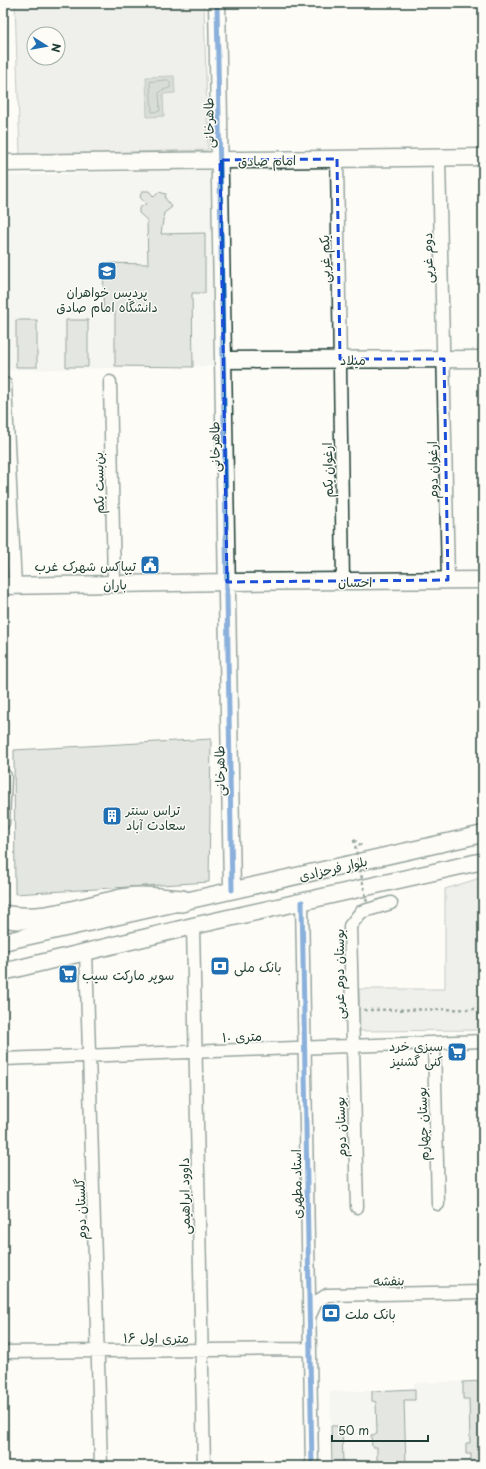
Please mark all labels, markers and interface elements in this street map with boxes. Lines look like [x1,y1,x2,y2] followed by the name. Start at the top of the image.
[26,26,66,66] north arrow
[47,42,65,54] text: N
[198,97,219,149] street label: طاهرخانی
[238,150,296,172] street label: امام صادق
[417,232,439,284] street label: دوم غربی
[314,235,336,283] street label: یکم غربی
[96,260,118,282] school or university icon: پردیس خواهران دانشگاه امام صادق
[56,282,158,318] place label: پردیس خواهران دانشگاه امام صادق
[340,350,366,369] street label: میلاد
[204,421,225,473] street label: طاهرخانی
[422,441,444,499] street label: ارغوان دوم
[317,442,339,498] street label: ارغوان یکم
[88,452,110,514] street label: بن‌بست یکم
[139,554,161,576] public building icon: تیپاکس شهرک غرب
[34,556,136,575] place label: تیپاکس شهرک غرب
[338,572,372,591] street label: احسان
[103,574,127,594] street label: باران
[209,745,230,797] street label: طاهرخانی
[125,800,186,834] place label: تراس سنتر سعادت آباد
[101,805,123,827] building icon: تراس سنتر سعادت آباد
[297,851,369,885] street label: بلوار فرحزادی
[329,929,350,1019] street label: بوستان دوم غربی
[209,955,231,977] bank icon: بانک ملی
[234,957,281,977] place label: بانک ملی
[57,963,79,985] supermarket icon: سوپر مارکت سیب
[82,965,174,984] place label: سوپر مارکت سیب
[222,1026,262,1046] street label: ۱۰ متری
[389,1036,443,1071] place label: سبزی خرد کنی گشنیز
[446,1041,468,1063] supermarket icon: سبزی خرد کنی گشنیز
[411,1087,435,1161] street label: بوستان چهارم
[329,1096,353,1158] street label: بوستان دوم
[286,1149,306,1219] street label: استاد مطهری
[174,1157,195,1235] street label: داوود ابراهیمی
[69,1177,93,1240] street label: گلستان دوم
[373,1270,405,1290] street label: بنفشه
[320,1302,342,1324] bank icon: بانک ملت
[345,1304,396,1323] place label: بانک ملت
[123,1328,189,1347] street label: ۱۶ متری اول
[332,1417,428,1443] scale bar
[338,1421,369,1439] text: 50 m

